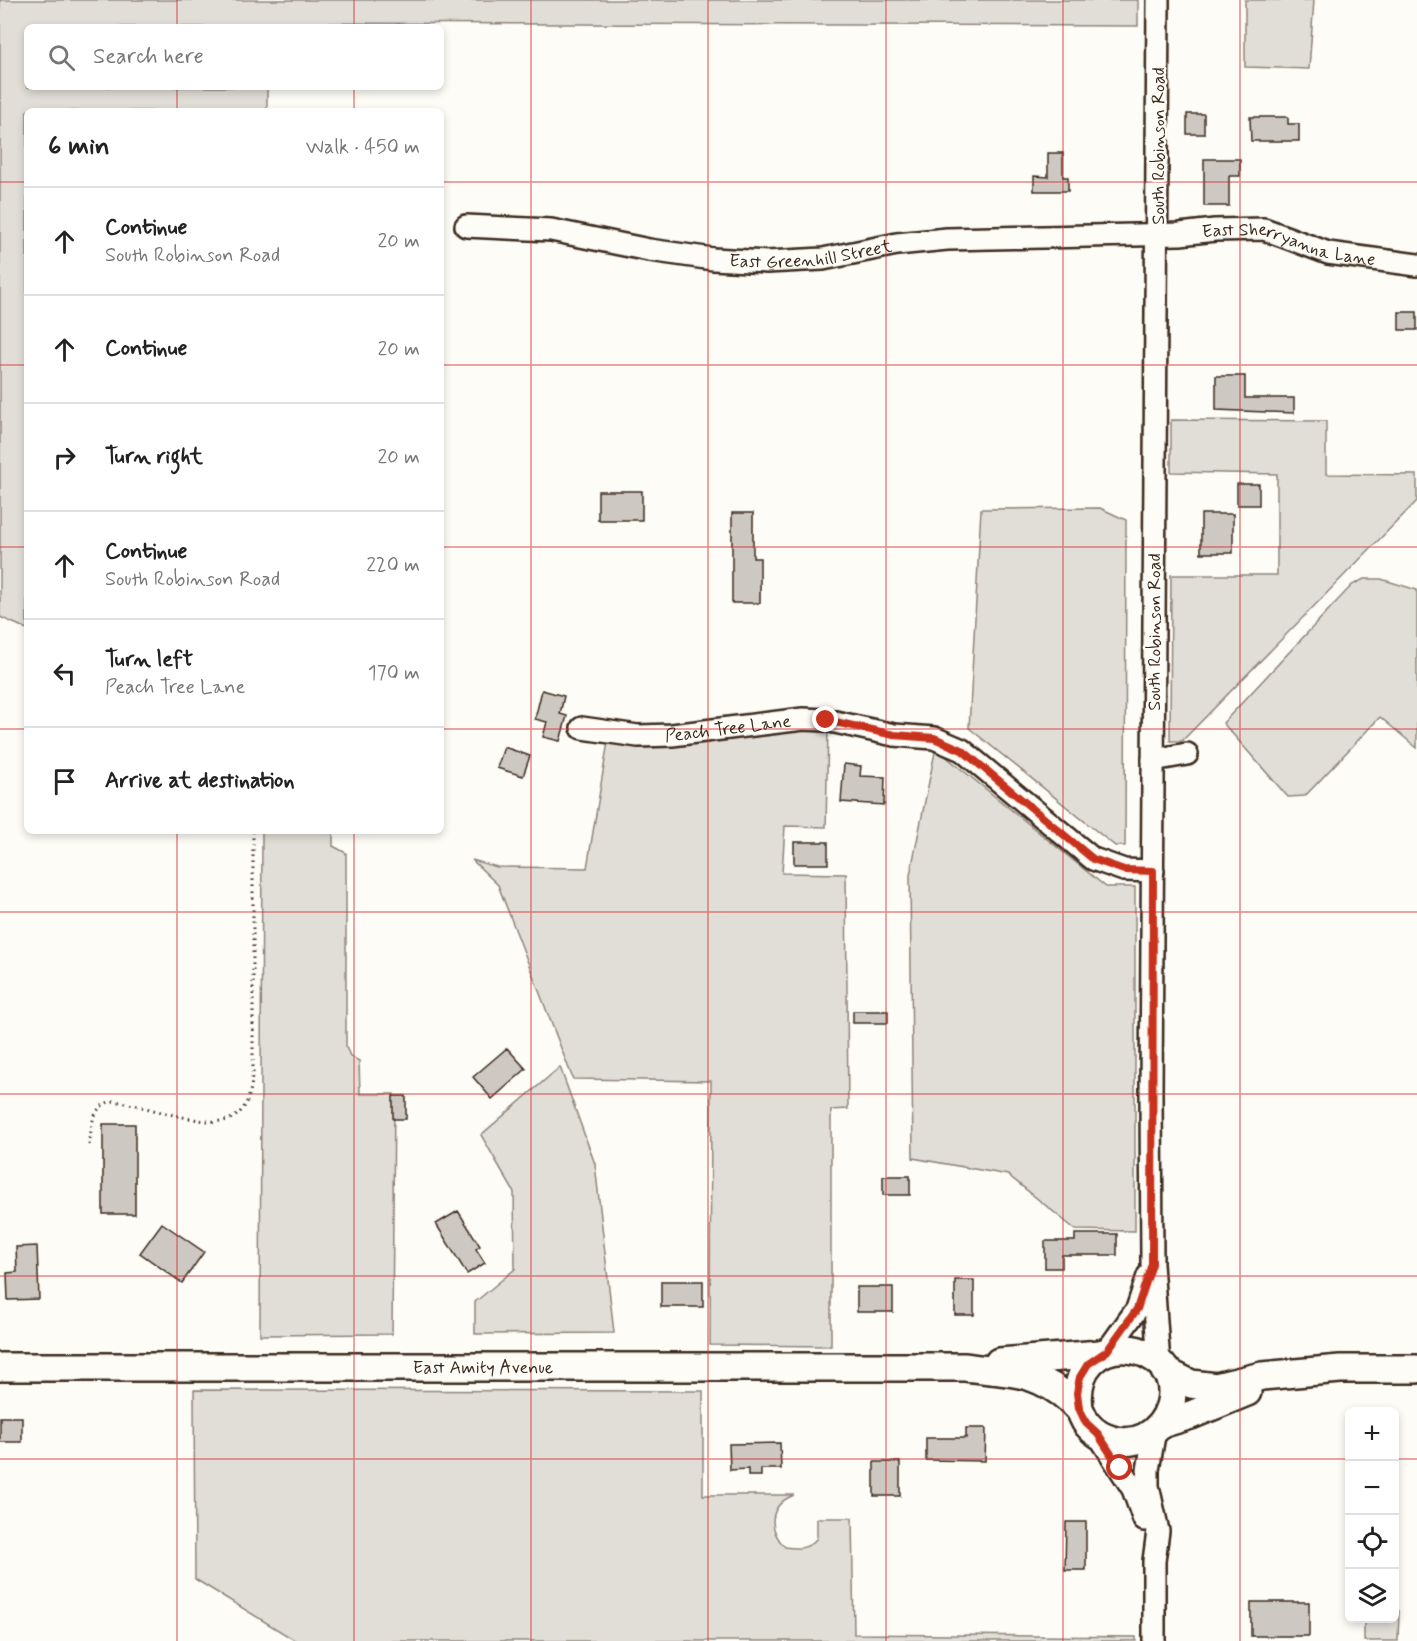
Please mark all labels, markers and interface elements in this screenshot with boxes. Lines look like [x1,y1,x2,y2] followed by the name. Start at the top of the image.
[24,24,444,90] search box
[45,41,78,74] icon: search
[93,43,204,71] text: Search here
[1147,67,1171,225] street label: South Robinson Road
[48,130,110,164] text: 6 min
[306,134,420,161] text: Walk · 450 m
[105,214,187,242] text: Continue
[1201,218,1377,272] street label: East Sherryanna Lane
[48,225,81,258] icon: ahead
[377,228,420,255] text: 20 m
[729,234,894,275] street label: East Greenhill Street
[105,242,280,269] text: South Robinson Road
[48,333,81,366] icon: ahead
[105,335,187,363] text: Continue
[377,336,420,363] text: 20 m
[48,441,81,474] icon: right
[105,443,203,471] text: Turn right
[377,444,420,471] text: 20 m
[105,538,187,566] text: Continue
[48,549,81,582] icon: ahead
[366,552,420,579] text: 220 m
[1143,553,1167,711] street label: South Robinson Road
[105,566,280,593] text: South Robinson Road
[105,646,193,674] text: Turn left
[48,657,81,690] icon: left
[368,660,420,687] text: 170 m
[105,674,245,701] text: Peach Tree Lane
[812,706,838,732] route end
[665,710,792,748] street label: Peach Tree Lane
[48,765,81,798] icon: arrive
[105,767,295,795] text: Arrive at destination
[413,1356,553,1380] street label: East Amity Avenue
[1345,1407,1399,1623] map controls
[1345,1407,1399,1461] button: +
[1106,1454,1132,1480] route start
[1345,1461,1399,1515] button: −
[1345,1515,1399,1569] button: locate
[1345,1569,1399,1623] button: layers

